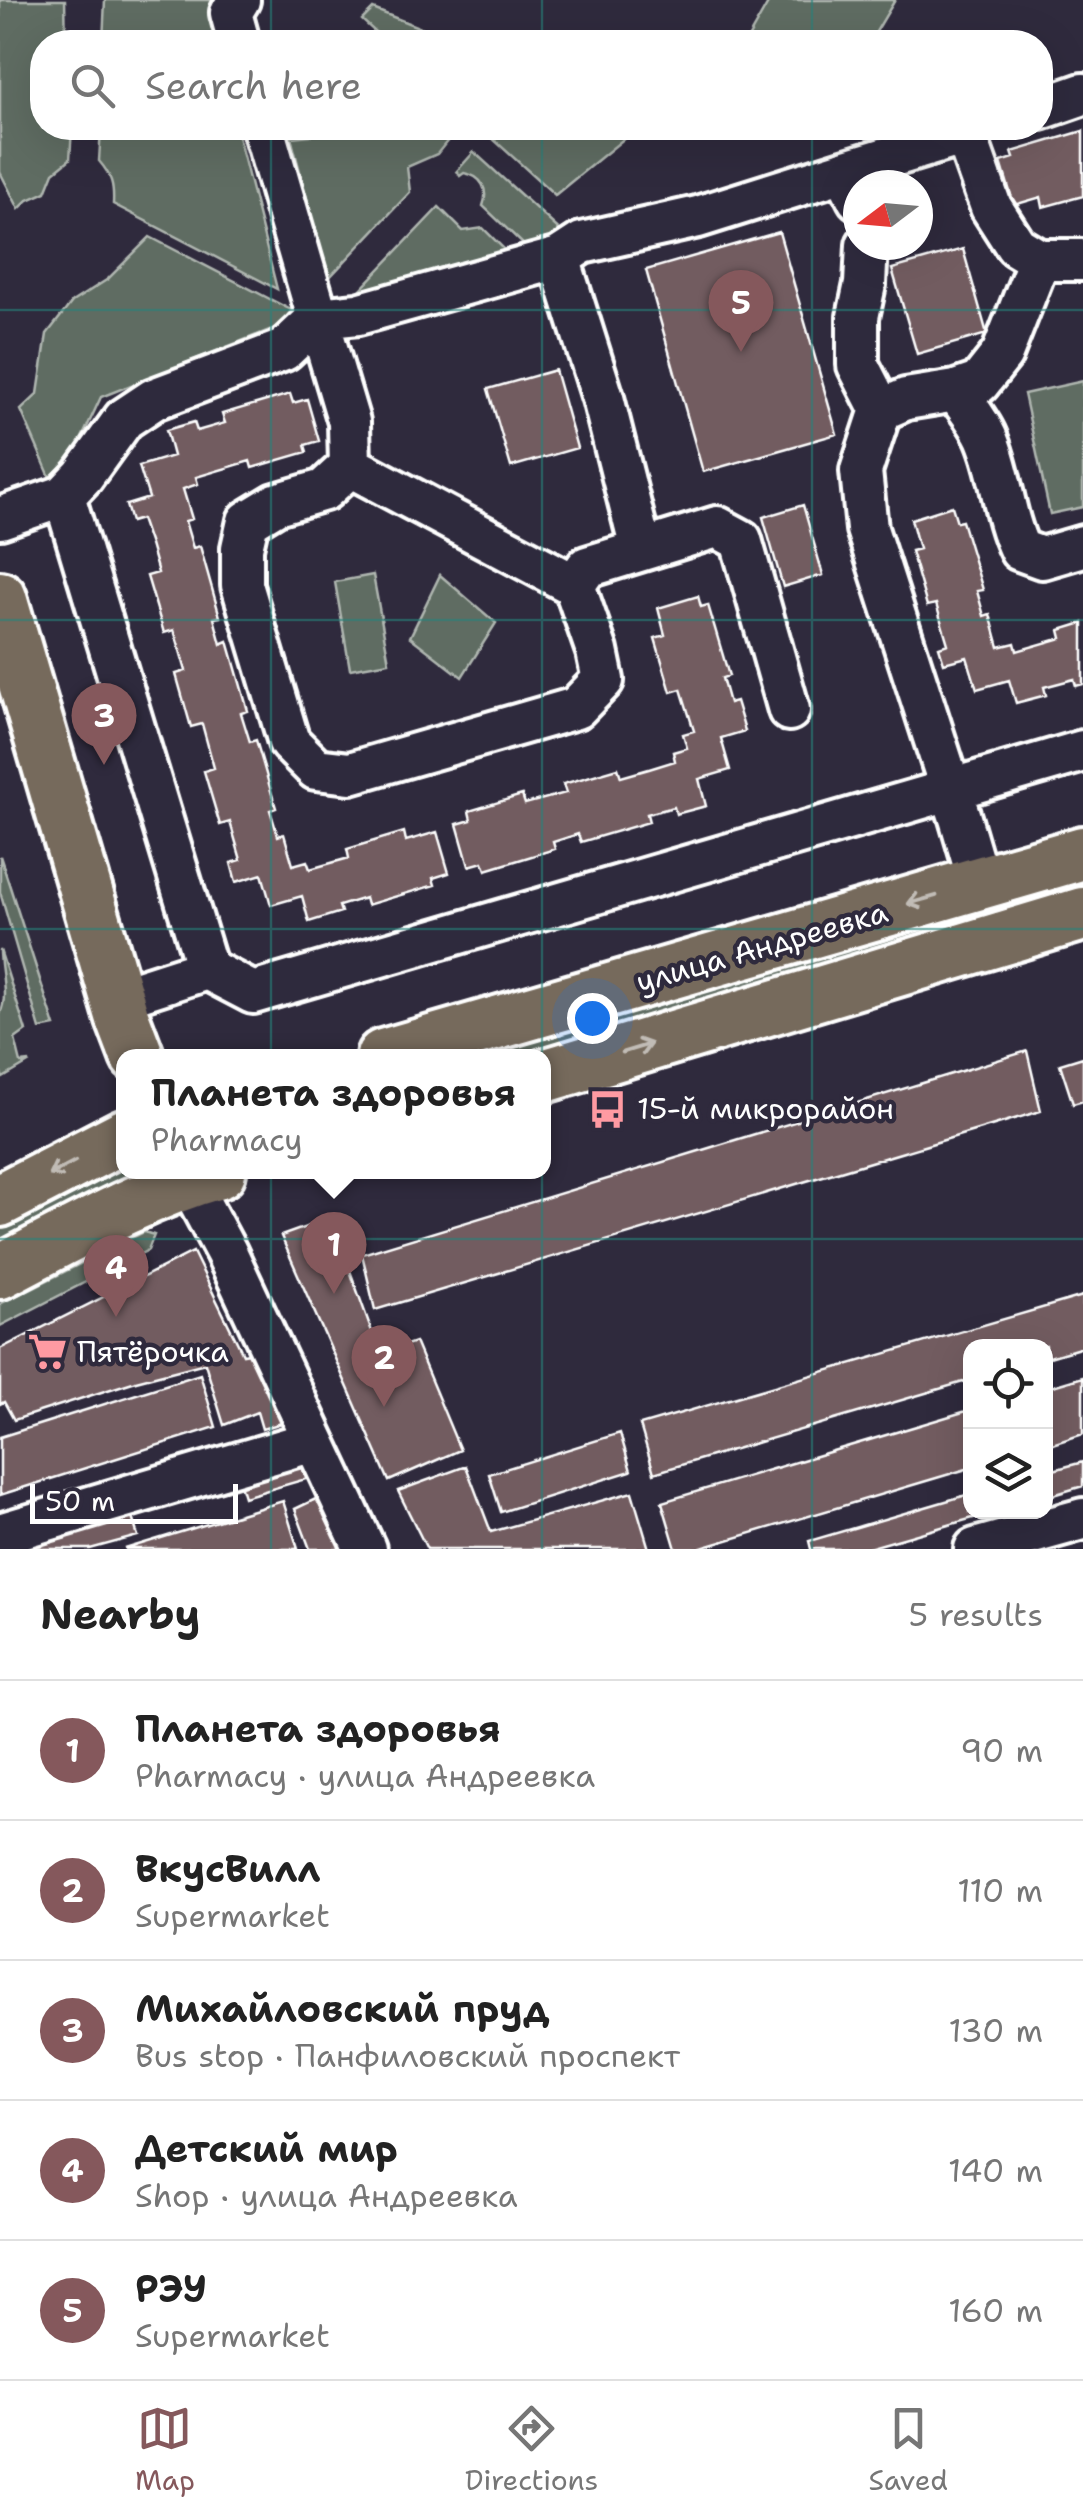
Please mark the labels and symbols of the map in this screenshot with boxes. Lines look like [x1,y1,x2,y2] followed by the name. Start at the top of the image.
[843,170,933,260] north arrow
[708,270,774,352] pin: 5
[72,682,136,765] pin: 3
[631,891,893,1002] street label: улица Андреевка
[907,892,939,910] one-way arrow
[567,993,618,1044] your location
[621,1038,653,1056] one-way arrow
[586,1088,628,1130] bus stop icon: 15-й микрорайон
[637,1088,894,1129] place label: 15-й микрорайон
[47,1158,77,1178] one-way arrow
[302,1212,366,1294] pin: 1
[84,1234,148,1317] pin: 4
[352,1324,416,1407] pin: 2
[26,1331,68,1373] supermarket icon: Пятёрочка
[77,1331,229,1372] place label: Пятёрочка
[30,1479,238,1524] scale bar

